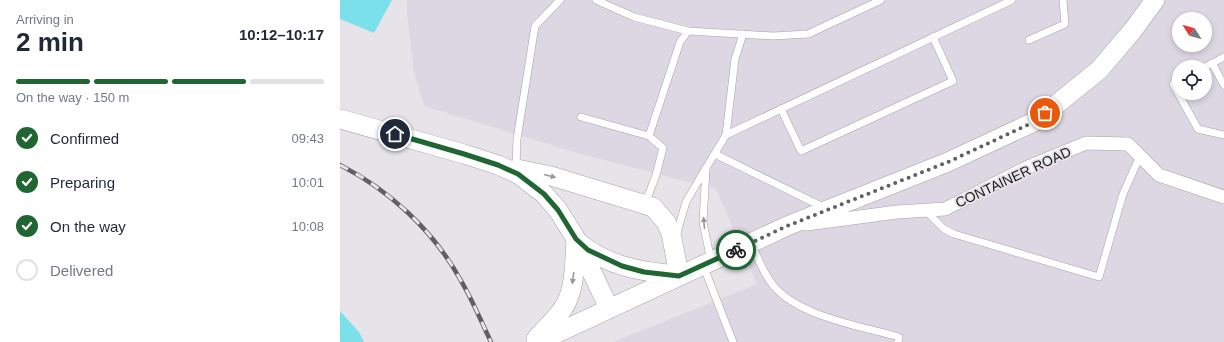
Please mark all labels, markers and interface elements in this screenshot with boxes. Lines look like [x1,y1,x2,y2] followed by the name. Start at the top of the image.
[16,12,74,27] text: Arriving in
[1172,12,1212,52] north arrow
[1172,12,1212,100] map controls
[239,26,324,43] text: 10:12–10:17
[16,27,84,57] text: 2 min
[1172,60,1212,100] button: locate
[16,90,129,105] text: On the way · 150 m
[1028,96,1062,130] pin
[1034,102,1056,124] icon: bag
[378,117,412,151] pin
[384,123,406,145] icon: home
[16,127,38,149] icon: check
[50,130,119,147] text: Confirmed
[291,131,324,146] text: 09:43
[953,143,1073,211] street label: CONTAINER ROAD
[16,171,38,193] icon: check
[544,173,556,179] one-way arrow
[50,174,115,191] text: Preparing
[291,175,324,190] text: 10:01
[16,215,38,237] icon: check
[701,217,708,229] one-way arrow
[50,218,126,235] text: On the way
[291,219,324,234] text: 10:08
[716,230,756,270] courier
[725,239,747,261] icon: bike
[50,262,113,279] text: Delivered
[570,272,576,284] one-way arrow

